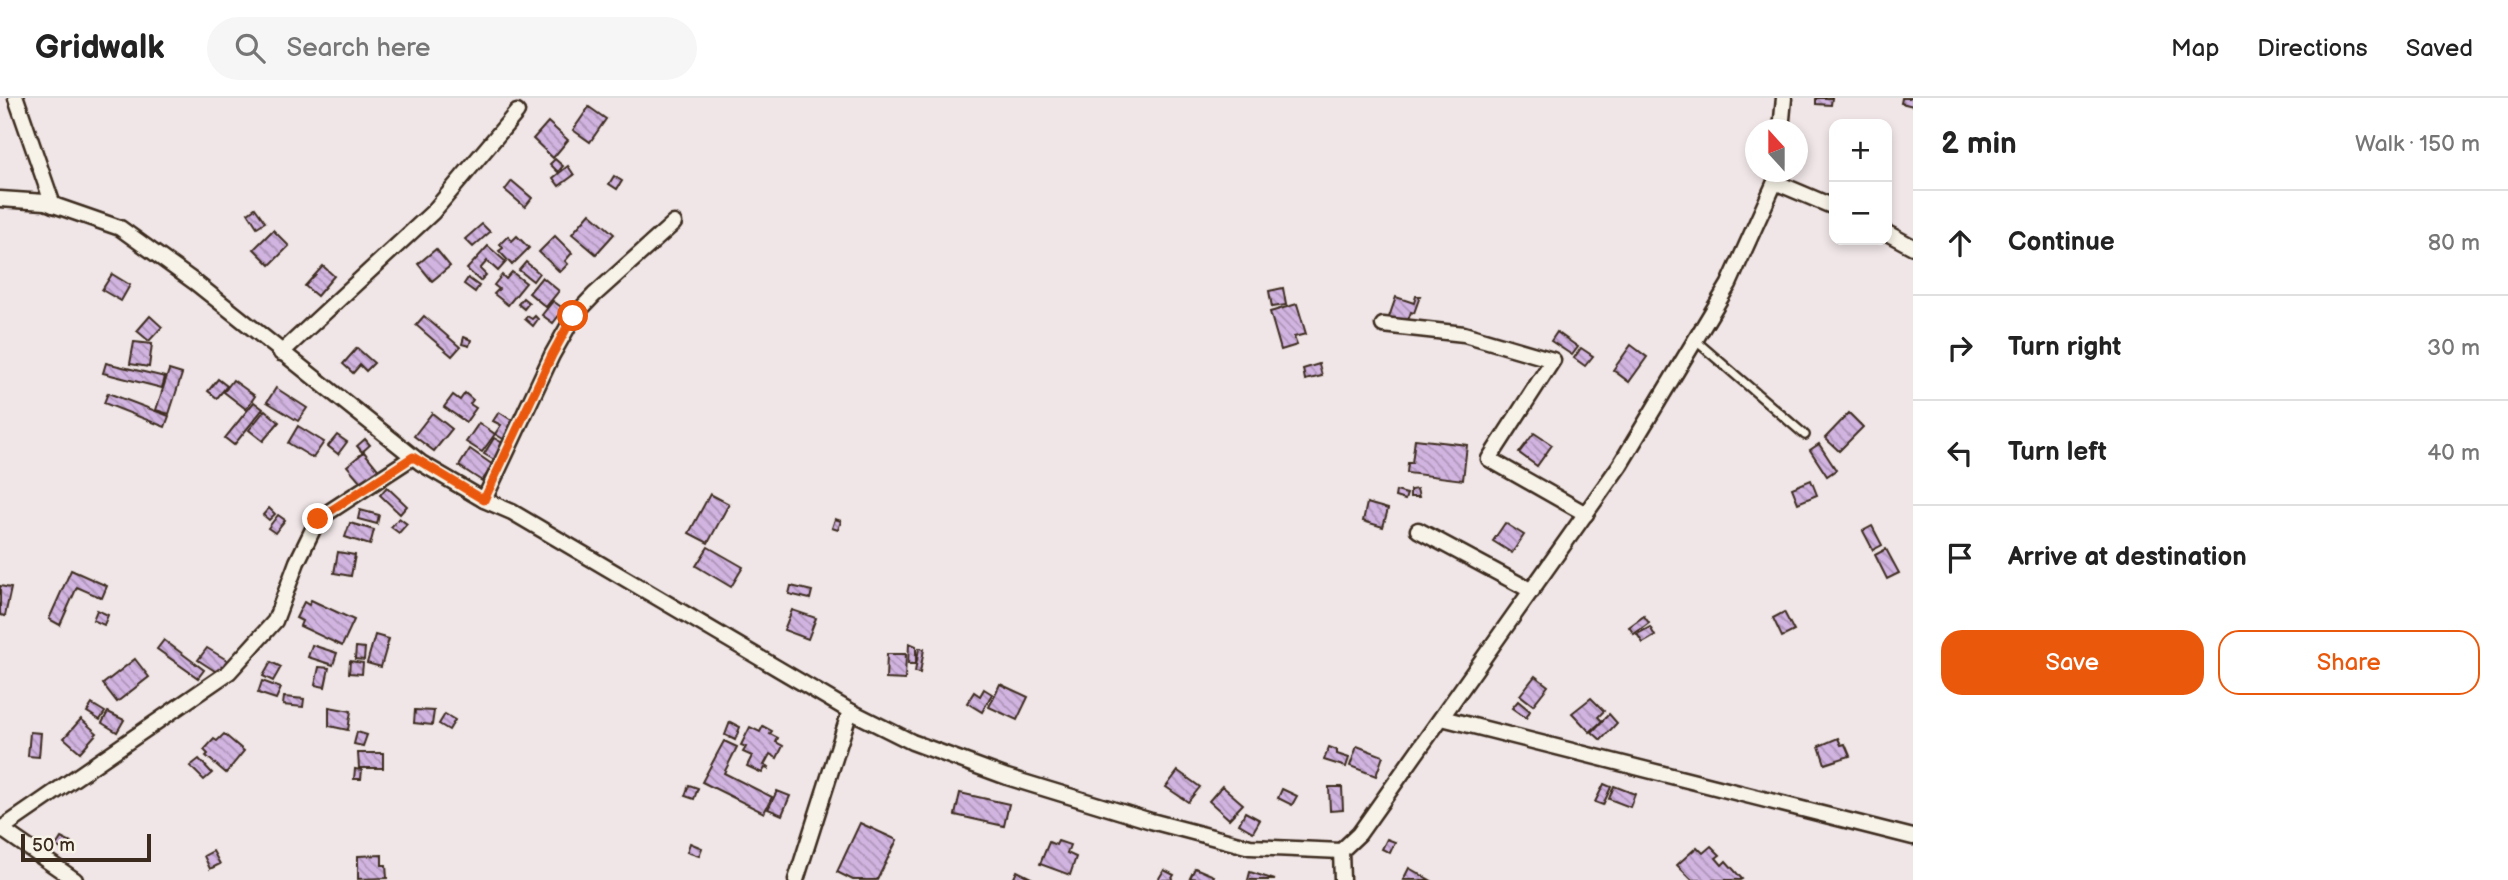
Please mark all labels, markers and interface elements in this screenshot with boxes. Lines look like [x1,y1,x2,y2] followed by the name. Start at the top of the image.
[207,17,697,80] search box
[35,28,165,68] text: Gridwalk
[231,29,269,67] icon: search
[287,33,431,64] text: Search here
[2171,34,2219,63] text: Map
[2257,34,2368,63] text: Directions
[2406,34,2473,63] text: Saved
[1745,119,1808,182] north arrow
[1829,119,1892,245] map controls
[1829,119,1892,182] button: +
[1941,126,2017,162] text: 2 min
[2355,130,2480,158] text: Walk · 150 m
[1829,182,1892,245] button: −
[1941,224,1979,262] icon: ahead
[2008,227,2115,258] text: Continue
[2428,229,2480,257] text: 80 m
[557,300,588,331] route start
[1941,329,1979,367] icon: right
[2008,332,2121,363] text: Turn right
[2427,334,2480,362] text: 30 m
[1941,434,1979,472] icon: left
[2008,437,2107,468] text: Turn left
[2427,439,2480,467] text: 40 m
[302,503,333,534] route end
[1941,539,1979,577] icon: arrive
[2008,542,2247,573] text: Arrive at destination
[1941,630,2204,695] button: Save
[2218,630,2480,695] button: Share
[21,831,150,863] scale bar
[32,834,75,857] text: 50 m

